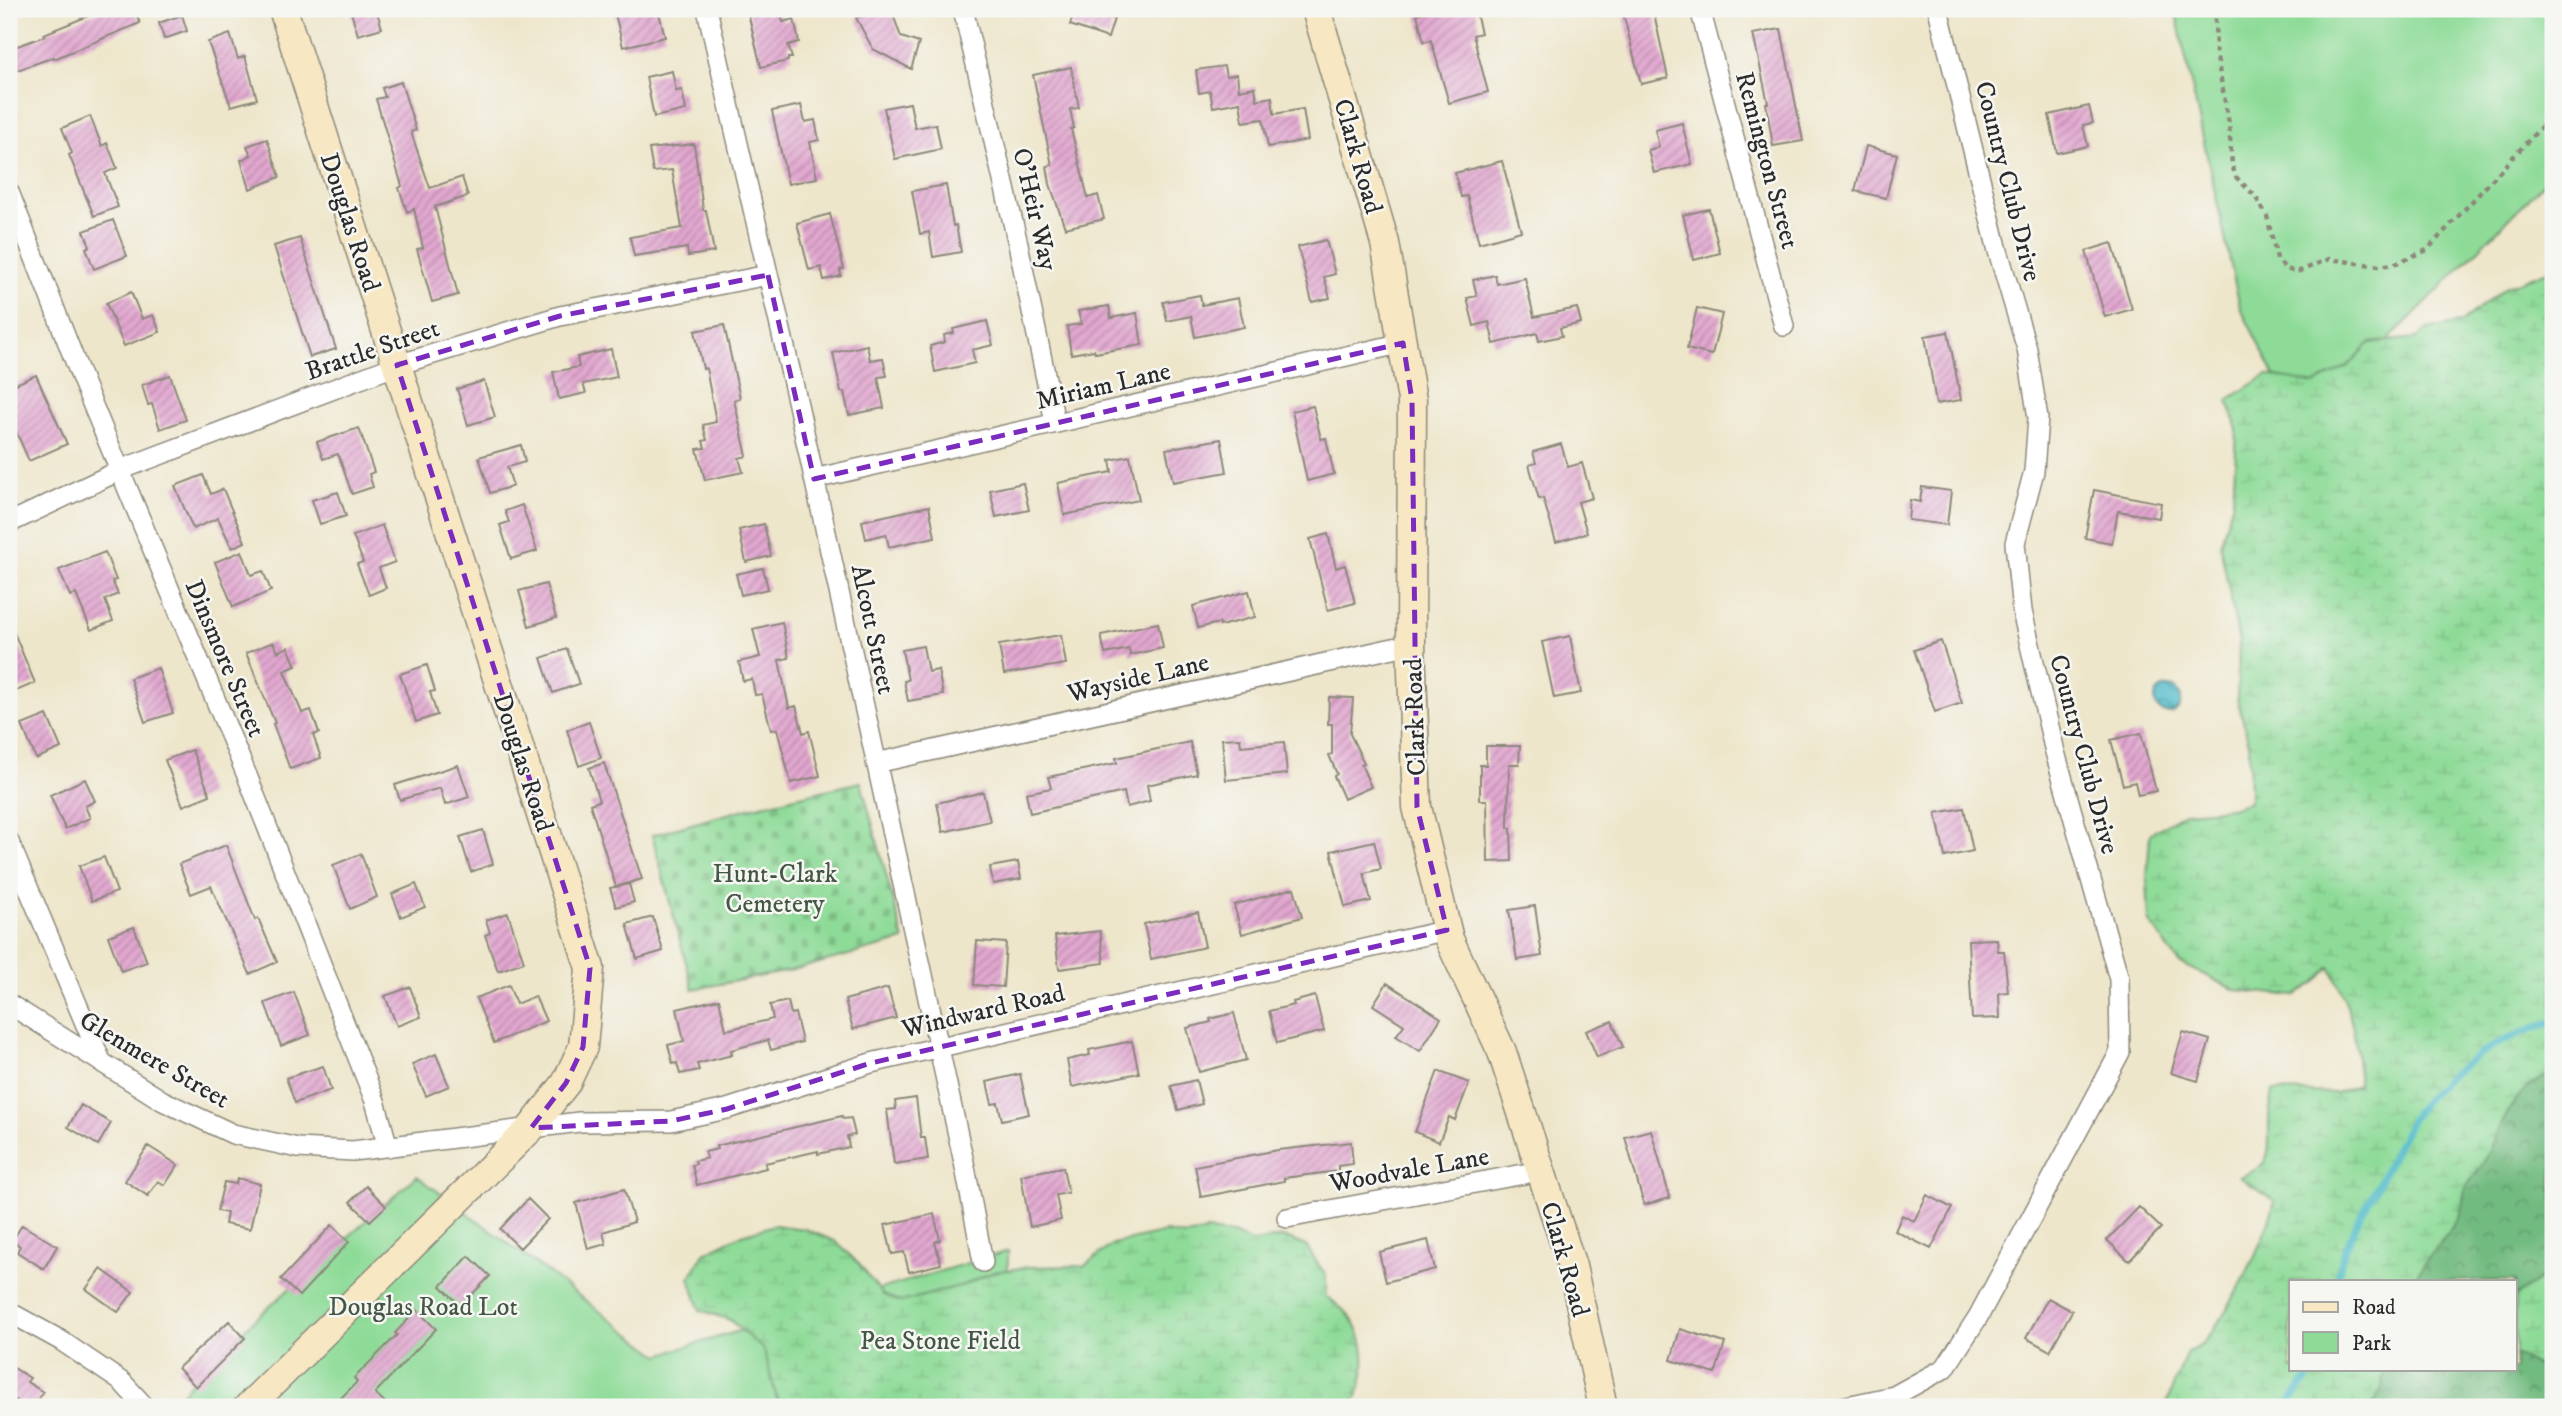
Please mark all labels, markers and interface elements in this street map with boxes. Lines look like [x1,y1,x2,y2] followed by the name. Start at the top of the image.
[1727,68,1806,253] street label: Remington Street
[1967,78,2048,285] street label: Country Club Drive
[1325,95,1390,218] street label: Clark Road
[1004,145,1065,274] street label: O'Heir Way
[312,149,388,296] street label: Douglas Road
[301,312,444,389] street label: Brattle Street
[1033,355,1174,418] street label: Miriam Lane
[843,561,902,697] street label: Alcott Street
[177,575,273,742] street label: Dinsmore Street
[1063,646,1212,711] street label: Wayside Lane
[2041,651,2126,858] street label: Country Club Drive
[1397,657,1434,776] street label: Clark Road
[485,689,561,836] street label: Douglas Road
[713,858,838,921] park label: Hunt-Clark Cemetery
[898,977,1068,1046] street label: Windward Road
[73,1004,235,1117] street label: Glenmere Street
[1326,1140,1492,1201] street label: Woodvale Lane
[1532,1198,1597,1321] street label: Clark Road
[2289,1280,2516,1370] legend
[328,1291,518,1324] park label: Douglas Road Lot
[2352,1295,2396,1321] text: Road
[860,1325,1020,1358] park label: Pea Stone Field
[2352,1331,2392,1357] text: Park

